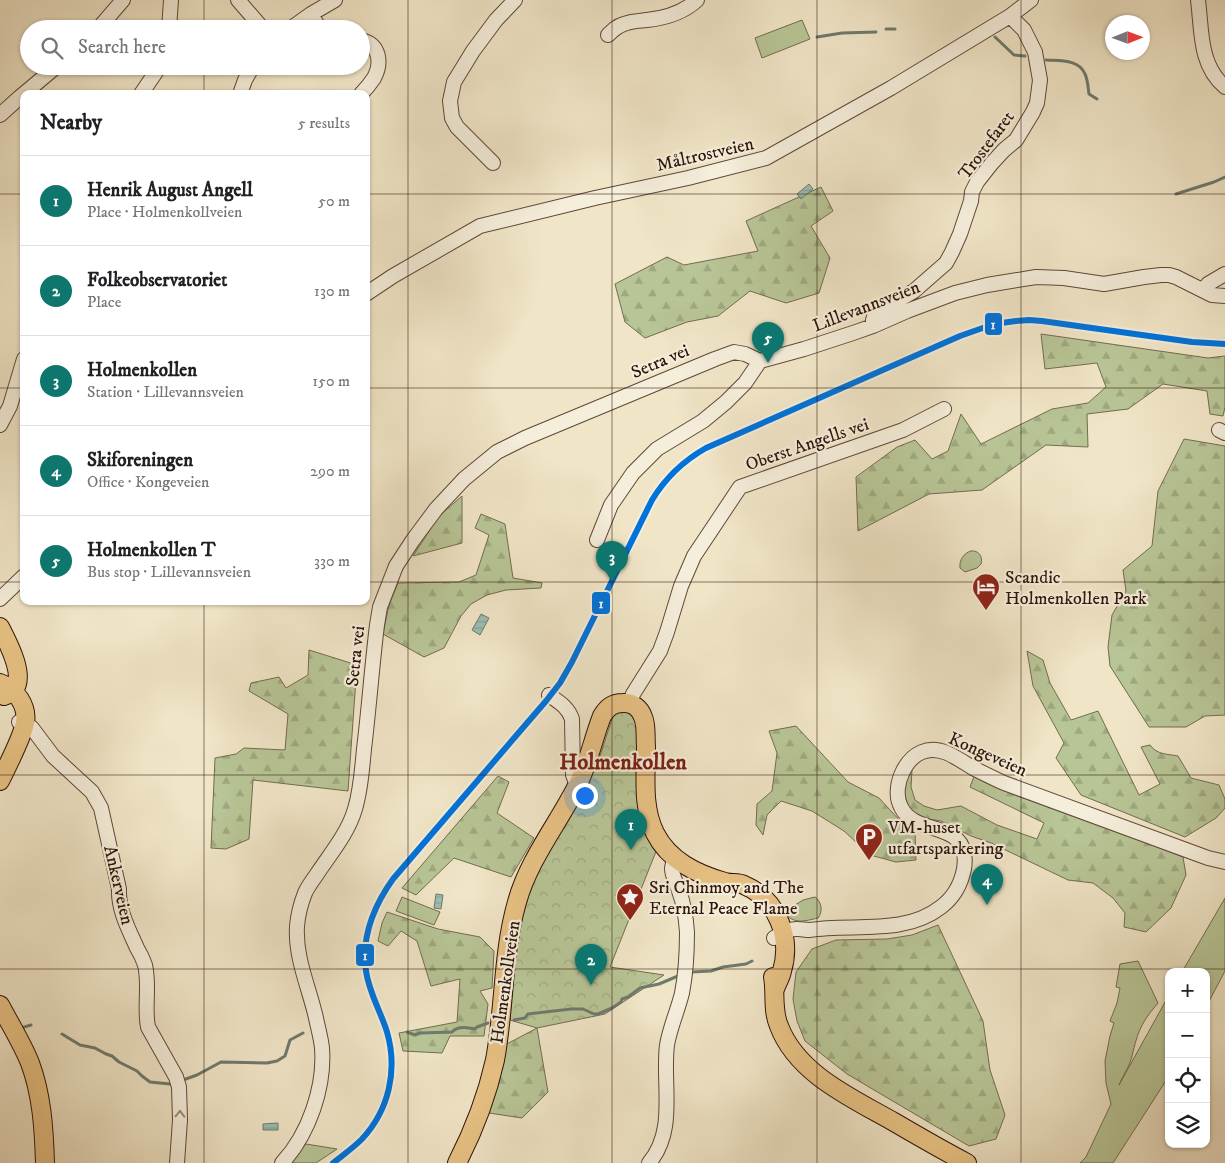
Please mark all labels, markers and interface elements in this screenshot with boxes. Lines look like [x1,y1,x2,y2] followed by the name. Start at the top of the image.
[1105,15,1150,60] north arrow
[20,20,370,75] search box
[38,34,66,62] icon: search
[78,36,166,59] text: Search here
[954,107,1020,184] street label: Trostefaret
[40,110,102,136] text: Nearby
[298,113,350,133] text: 5 results
[654,133,757,177] street label: Måltrostveien
[87,179,253,202] text: Henrik August Angell
[53,191,59,211] text: 1
[318,191,350,211] text: 50 m
[87,202,242,222] text: Place · Holmenkollveien
[87,269,227,292] text: Folkeobservatoriet
[810,276,924,337] street label: Lillevannsveien
[52,281,60,301] text: 2
[314,281,350,301] text: 130 m
[87,292,121,312] text: Place
[984,312,1003,336] line badge: 1
[990,316,996,334] text: 1
[752,322,784,363] pin: 5
[628,340,693,384] street label: Setra vei
[87,359,197,382] text: Holmenkollen
[53,371,59,391] text: 3
[312,371,350,391] text: 150 m
[87,382,244,402] text: Station · Lillevannsveien
[743,414,872,476] street label: Oberst Angells vei
[87,449,193,472] text: Skiforeningen
[51,461,61,481] text: 4
[310,461,350,481] text: 290 m
[87,472,209,492] text: Office · Kongeveien
[87,539,216,562] text: Holmenkollen T
[596,541,628,582] pin: 3
[52,551,60,571] text: 5
[314,551,350,571] text: 330 m
[87,562,251,582] text: Bus stop · Lillevannsveien
[1005,567,1147,610] place label: Scandic Holmenkollen Park
[971,572,1001,611] hotel icon: Scandic Holmenkollen Park
[591,591,611,615] line badge: 1
[598,595,604,613] text: 1
[342,625,370,688] street label: Setra vei
[945,728,1031,782] street label: Kongeveien
[559,749,687,776] district label: Holmenkollen
[572,783,598,809] your location
[615,809,647,850] pin: 1
[887,817,1004,860] place label: VM-huset utfartsparkering
[854,822,884,861] parking icon: VM-huset utfartsparkering
[98,843,138,928] street label: Ankerveien
[971,864,1003,905] pin: 4
[649,877,804,920] place label: Sri Chinmoy and The Eternal Peace Flame
[615,882,645,921] place icon: Sri Chinmoy and The Eternal Peace Flame
[486,919,526,1045] street label: Holmenkollveien
[355,943,375,967] line badge: 1
[575,944,607,985] pin: 2
[362,947,368,965] text: 1
[1165,968,1210,1148] map controls
[1165,968,1210,1013] button: +
[1165,1013,1210,1058] button: −
[1165,1058,1210,1103] button: locate
[1165,1103,1210,1148] button: layers
[174,1110,185,1118] one-way arrow

